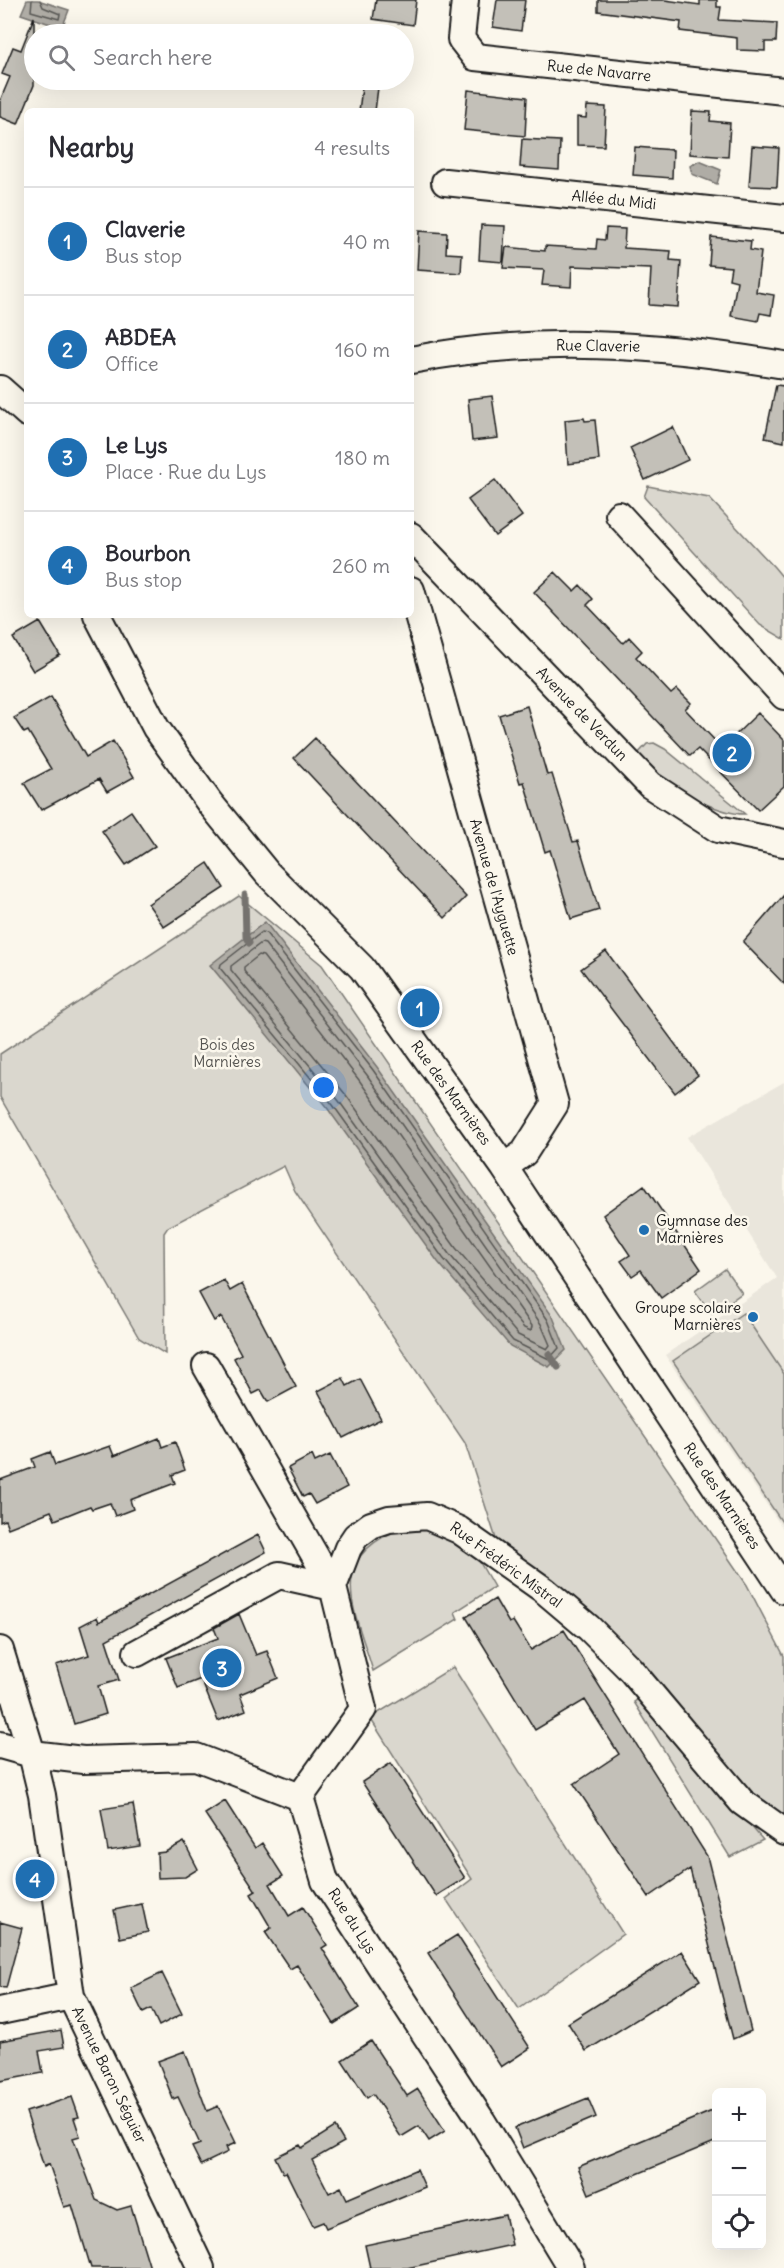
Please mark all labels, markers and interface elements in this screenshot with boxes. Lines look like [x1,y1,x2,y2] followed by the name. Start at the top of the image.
[24,24,414,90] search box
[45,41,78,74] icon: search
[93,43,212,71] text: Search here
[546,56,652,85] street label: Rue de Navarre
[48,131,134,164] text: Nearby
[314,135,390,160] text: 4 results
[571,186,657,213] street label: Allée du Midi
[105,215,185,243] text: Claverie
[64,229,71,254] text: 1
[343,229,390,254] text: 40 m
[105,243,182,268] text: Bus stop
[105,323,176,351] text: ABDEA
[556,335,640,356] street label: Rue Claverie
[62,337,73,362] text: 2
[335,337,390,362] text: 160 m
[105,351,159,376] text: Office
[105,431,168,459] text: Le Lys
[62,445,73,470] text: 3
[335,445,390,470] text: 180 m
[105,459,266,484] text: Place · Rue du Lys
[105,539,191,567] text: Bourbon
[62,553,73,578] text: 4
[332,553,390,578] text: 260 m
[105,567,182,592] text: Bus stop
[533,663,632,765] street label: Avenue de Verdun
[712,730,752,776] pin: 2
[466,816,523,957] street label: Avenue de l'Ayguette
[400,986,440,1030] pin: 1
[193,1035,261,1071] park label: Bois des Marnières
[407,1037,496,1149] street label: Rue des Marnières
[309,1073,338,1102] your location
[656,1211,748,1247] place label: Gymnase des Marnières
[637,1223,651,1237] marker: Gymnase des Marnières
[635,1298,741,1334] place label: Groupe scolaire Marnières
[746,1310,760,1324] marker: Groupe scolaire Marnières
[680,1439,765,1553] street label: Rue des Marnières
[446,1517,566,1612] street label: Rue Frédéric Mistral
[202,1646,242,1690] pin: 3
[15,1856,54,1902] pin: 4
[324,1884,381,1957] street label: Rue du Lys
[68,2003,151,2146] street label: Avenue Baron Séguier
[712,2088,766,2250] map controls
[712,2088,766,2142] button: +
[712,2142,766,2196] button: −
[712,2196,766,2250] button: locate

